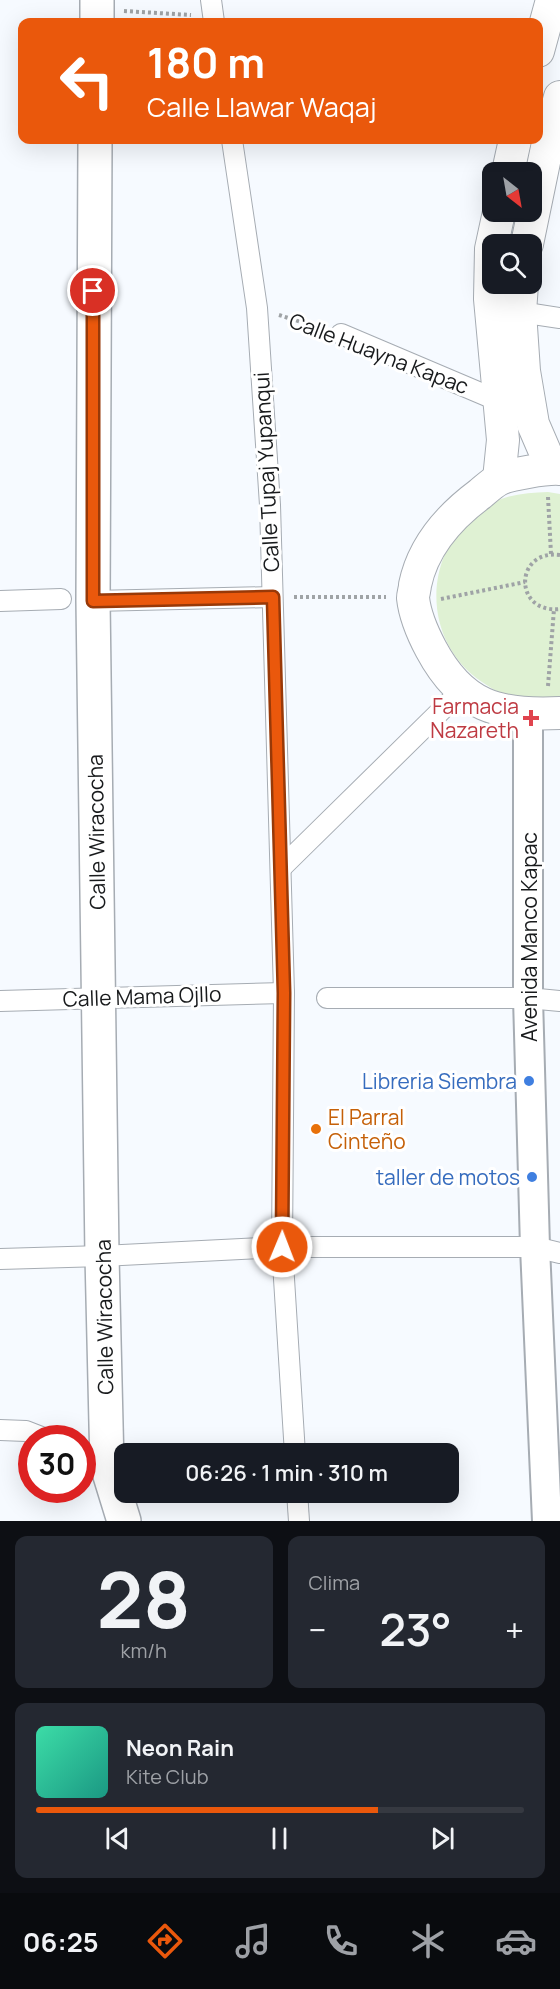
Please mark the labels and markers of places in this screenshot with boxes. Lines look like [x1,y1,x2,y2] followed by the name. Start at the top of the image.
[67,265,118,316] pin
[430,692,519,744] place label: Farmacia Nazareth
[524,711,538,725] marker: Farmacia Nazareth
[362,1067,517,1095] place label: Libreria Siembra
[522,1074,536,1088] marker: Libreria Siembra
[328,1103,406,1155] place label: El Parral Cinteño
[309,1122,323,1136] marker: El Parral Cinteño
[376,1163,520,1191] place label: taller de motos
[525,1170,539,1184] marker: taller de motos

